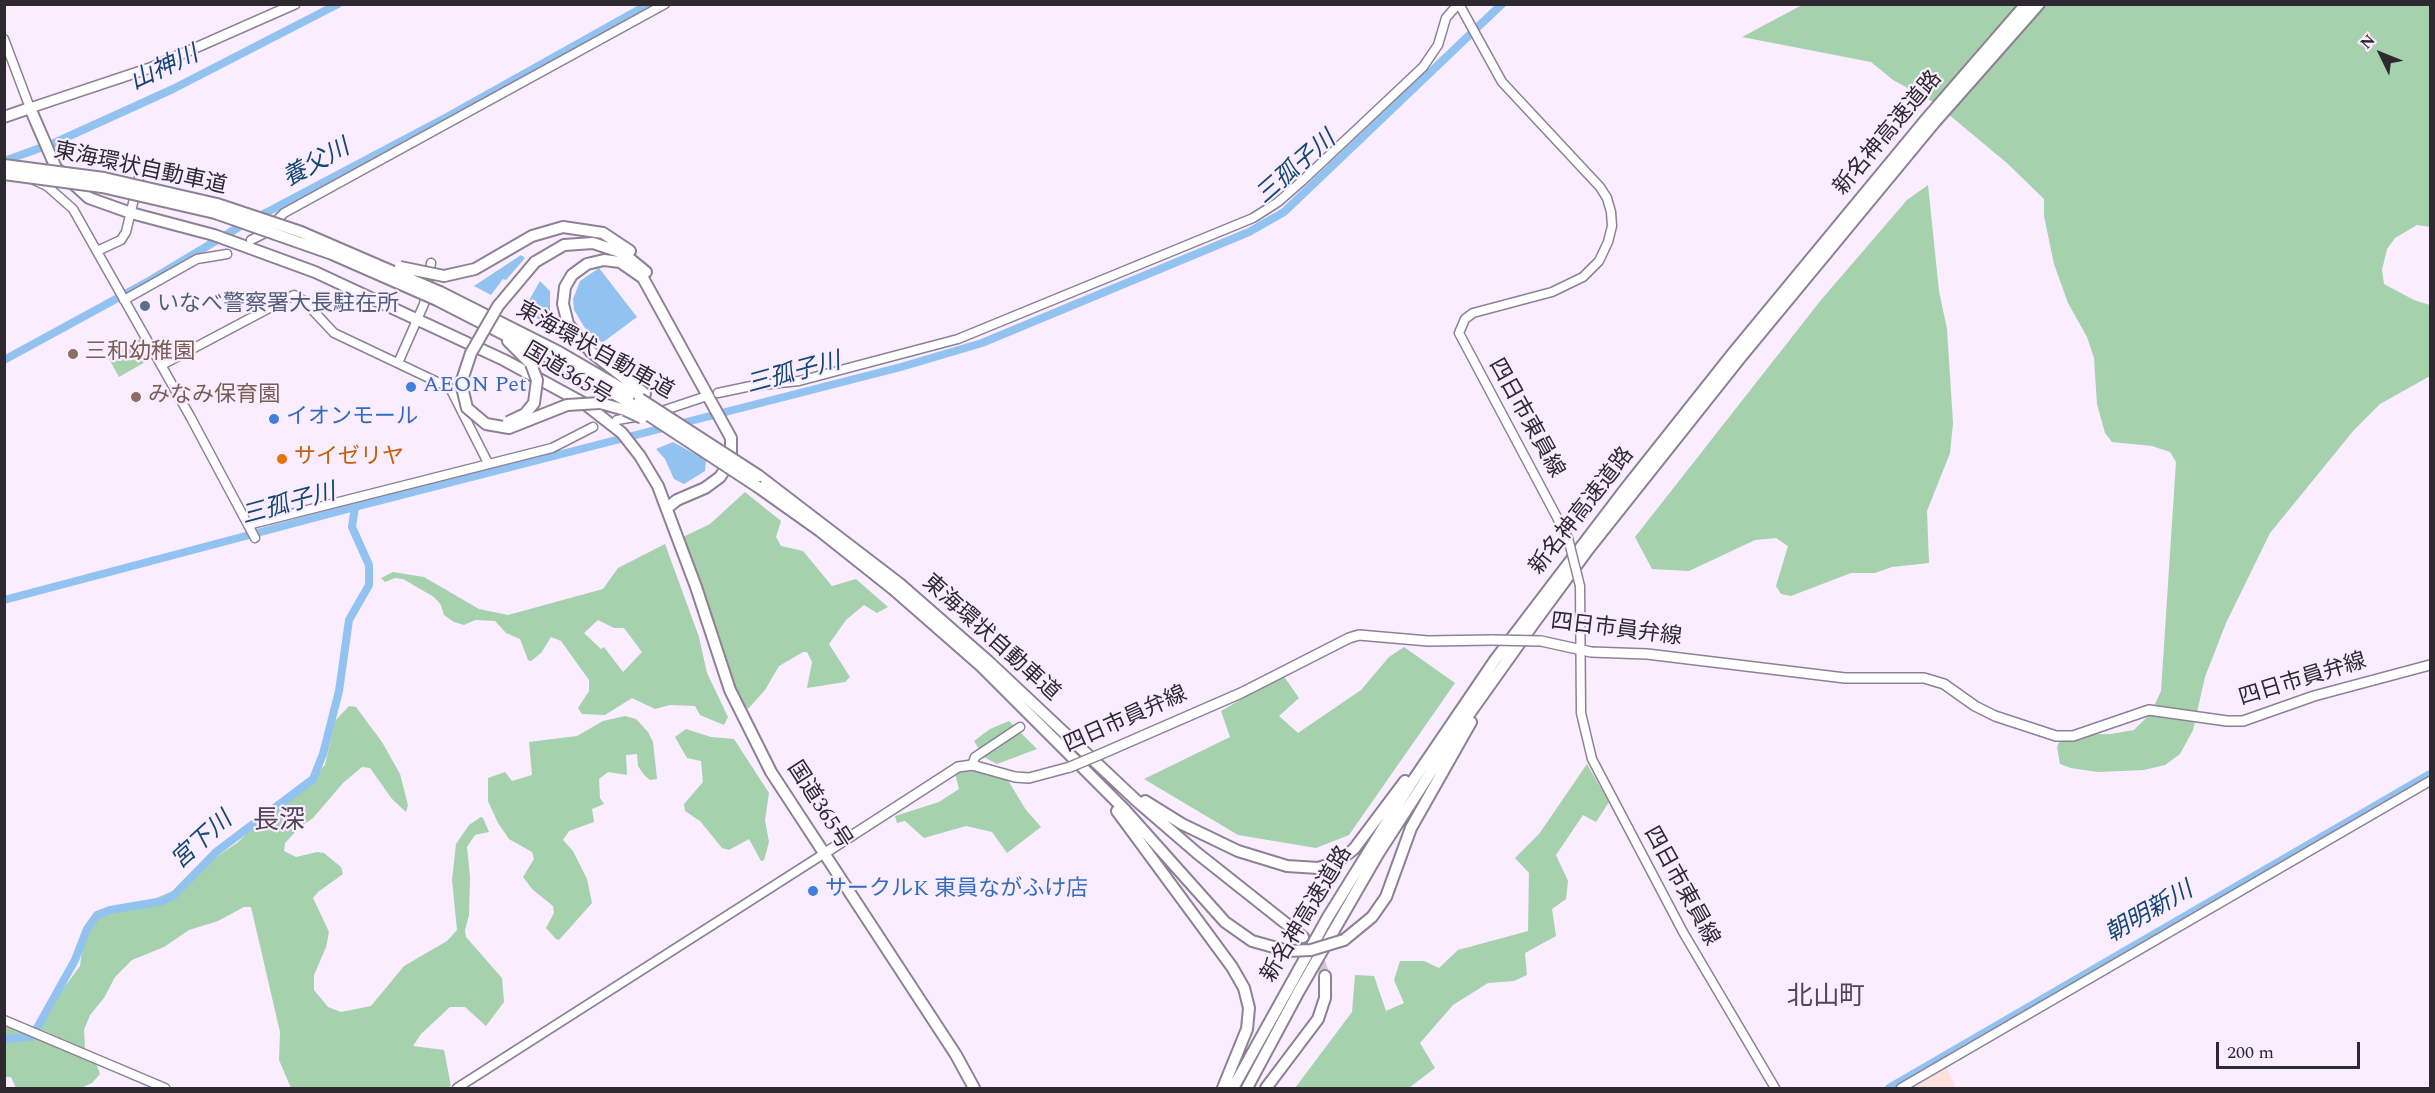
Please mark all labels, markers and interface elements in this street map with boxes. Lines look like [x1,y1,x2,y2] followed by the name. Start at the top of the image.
[2351,24,2411,84] north arrow
[2355,29,2381,55] text: N
[126,42,204,98] water label: 山神川
[1829,67,1949,201] street label: 新名神高速道路
[1251,127,1343,211] water label: 三孤子川
[279,135,355,195] water label: 養父川
[51,139,229,201] street label: 東海環状自動車道
[157,293,399,319] place label: いなべ警察署大長駐在所
[511,298,677,406] street label: 東海環状自動車道
[138,299,152,313] marker: いなべ警察署大長駐在所
[518,338,616,412] street label: 国道365号
[85,341,195,367] place label: 三和幼稚園
[66,347,80,361] marker: 三和幼稚園
[744,349,844,401] water label: 三孤子川
[1481,355,1569,483] street label: 四日市東員線
[423,374,527,400] place label: AEON Pet
[404,380,418,394] marker: AEON Pet
[148,384,280,410] place label: みなみ保育園
[129,390,143,404] marker: みなみ保育園
[286,406,418,432] place label: イオンモール
[267,412,281,426] marker: イオンモール
[1525,443,1641,581] street label: 新名神高速道路
[294,446,404,472] place label: サイゼリヤ
[275,452,289,466] marker: サイゼリヤ
[239,480,339,532] water label: 三孤子川
[916,570,1064,708] street label: 東海環状自動車道
[1549,610,1683,652] street label: 四日市員弁線
[2236,649,2370,713] street label: 四日市員弁線
[1060,682,1192,760] street label: 四日市員弁線
[780,757,856,855] street label: 国道365号
[167,807,239,877] water label: 宮下川
[253,807,305,839] district label: 長深
[1636,823,1724,951] street label: 四日市東員線
[1257,842,1359,988] street label: 新名神高速道路
[825,878,1088,904] place label: サークルK 東員ながふけ店
[2101,878,2199,950] water label: 朝明新川
[806,884,820,898] marker: サークルK 東員ながふけ店
[1787,983,1865,1015] district label: 北山町
[2219,1030,2363,1068] scale bar
[2227,1039,2274,1066] text: 200 m

